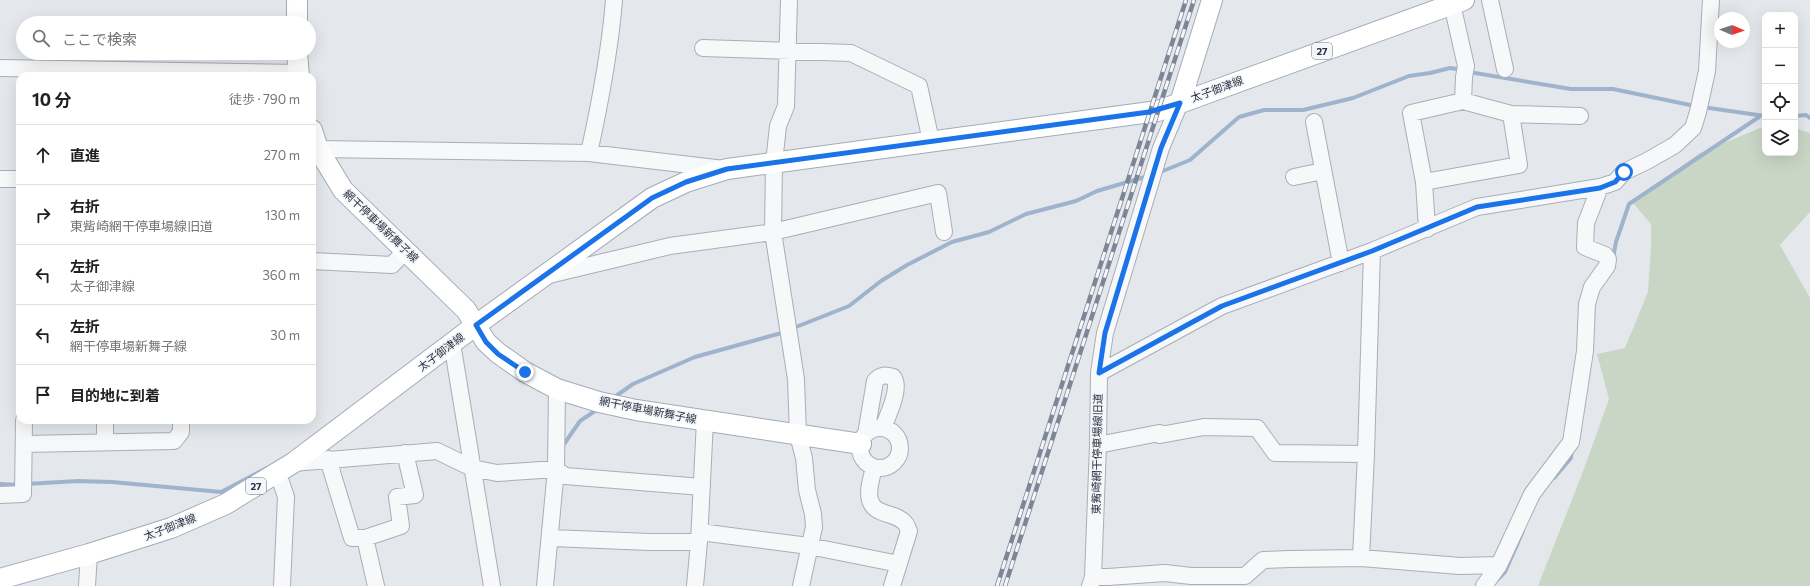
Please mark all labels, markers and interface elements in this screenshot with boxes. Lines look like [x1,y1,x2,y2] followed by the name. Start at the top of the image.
[1714,12,1750,48] north arrow
[1762,12,1798,156] map controls
[1762,12,1798,48] button: +
[16,16,316,60] search box
[30,27,52,49] icon: search
[62,30,137,48] text: ここで検索
[1312,43,1332,59] road number: 27
[1762,48,1798,84] button: −
[1189,73,1245,104] street label: 太子御津線
[1762,84,1798,120] button: locate
[32,89,71,110] text: 10 分
[229,91,300,107] text: 徒歩 · 790 m
[1762,120,1798,156] button: layers
[32,144,54,166] icon: ahead
[70,146,100,164] text: 直進
[264,147,300,163] text: 270 m
[1615,163,1633,181] route start
[341,187,421,265] street label: 網干停車場新舞子線
[70,197,100,215] text: 右折
[32,204,54,226] icon: right
[265,207,300,223] text: 130 m
[70,218,213,234] text: 東觜崎網干停車場線旧道
[70,257,100,275] text: 左折
[32,264,54,286] icon: left
[262,267,300,283] text: 360 m
[70,278,135,294] text: 太子御津線
[70,317,100,335] text: 左折
[32,324,54,346] icon: left
[270,327,300,343] text: 30 m
[415,330,467,373] street label: 太子御津線
[70,338,187,354] text: 網干停車場新舞子線
[516,363,534,381] route end
[32,384,54,406] icon: arrive
[70,386,160,404] text: 目的地に到着
[1089,393,1104,515] street label: 東觜崎網干停車場線旧道
[598,394,698,425] street label: 網干停車場新舞子線
[246,478,266,494] road number: 27
[142,511,198,542] street label: 太子御津線

